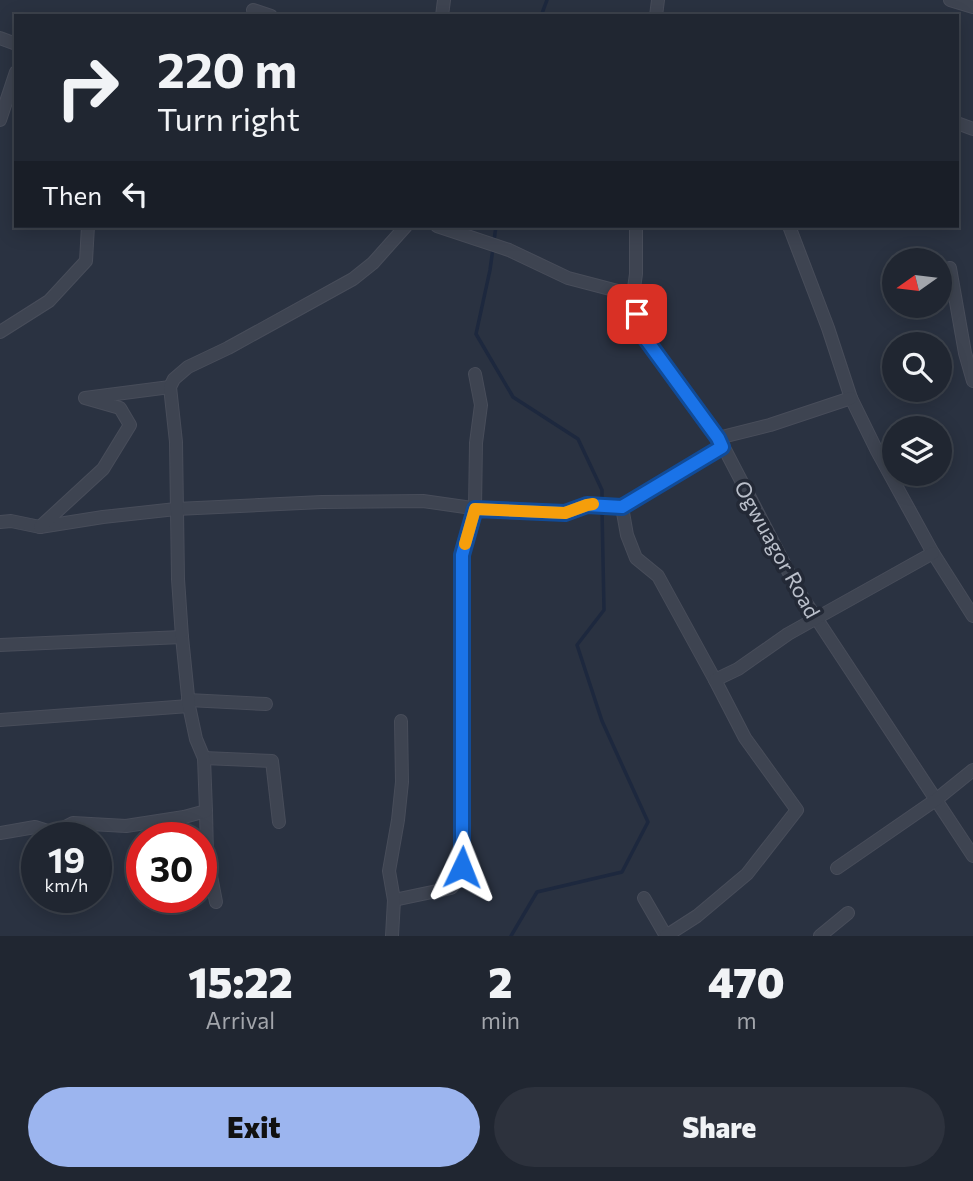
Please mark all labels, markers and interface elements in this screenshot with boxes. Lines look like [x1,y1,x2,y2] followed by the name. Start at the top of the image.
[157,38,297,98] text: 220 m
[42,42,133,133] icon: right
[157,98,300,138] text: Turn right
[116,175,154,213] icon: left
[42,179,102,210] text: Then
[882,248,952,318] north arrow
[882,248,952,486] map controls
[607,284,667,344] pin
[618,295,656,333] icon: arrive
[882,332,952,402] button: search
[882,416,952,486] button: layers
[730,476,826,622] street label: Ogwuagor Road
[126,822,217,913] speed limit sign: 30
[425,830,499,904] position arrow
[48,837,85,880] text: 19
[45,874,88,896] text: km/h
[188,955,293,1007] text: 15:22
[488,955,513,1007] text: 2
[708,955,785,1007] text: 470
[206,1006,275,1034] text: Arrival
[481,1006,520,1034] text: min
[736,1006,757,1034] text: m
[28,1087,480,1167] button: Exit
[494,1087,945,1167] button: Share

